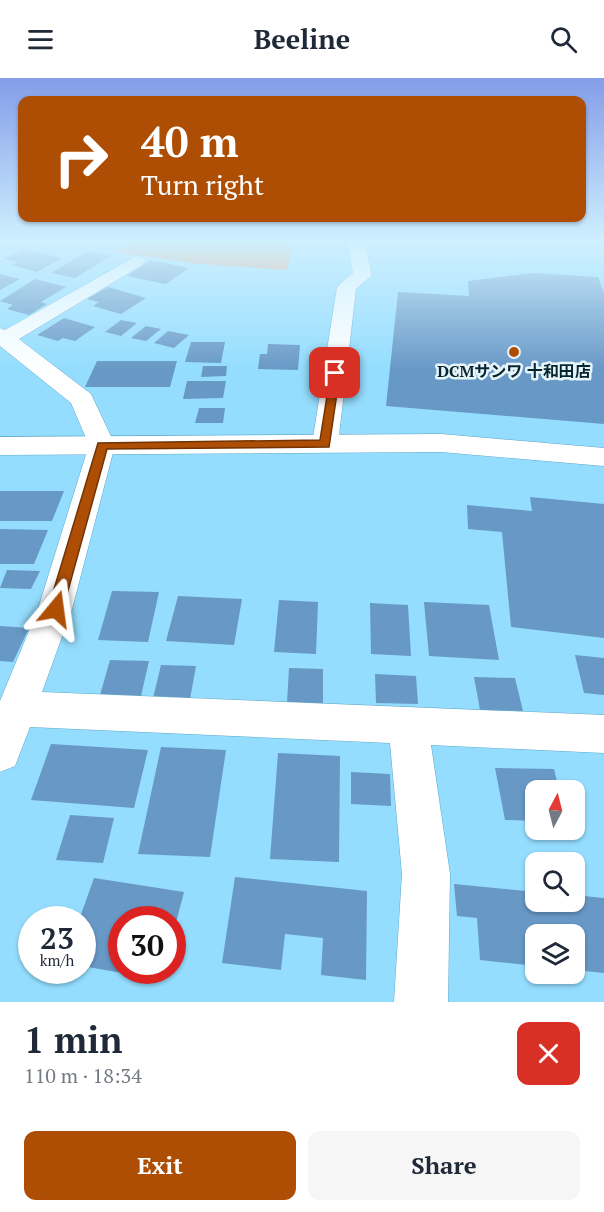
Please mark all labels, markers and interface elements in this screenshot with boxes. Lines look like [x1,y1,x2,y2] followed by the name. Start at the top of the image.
[254,21,350,57] text: Beeline
[24,23,57,56] icon: menu
[547,23,580,56] icon: search
[141,113,239,169] text: 40 m
[42,120,120,198] icon: right
[141,167,264,203] text: Turn right
[507,345,521,359] marker: DCMサンワ 十和田店
[309,347,360,398] pin
[318,356,351,389] icon: arrive
[437,360,591,382] place label: DCMサンワ 十和田店
[24,577,88,641] position arrow
[525,780,585,840] north arrow
[525,780,585,984] map controls
[525,852,585,912] button: search
[108,906,186,984] speed limit sign: 30
[40,918,74,958] text: 23
[525,924,585,984] button: layers
[40,950,74,970] text: km/h
[24,1016,122,1063] text: 1 min
[517,1022,580,1085] button: close
[24,1062,142,1089] text: 110 m · 18:34
[24,1131,296,1200] button: Exit
[308,1131,580,1200] button: Share

